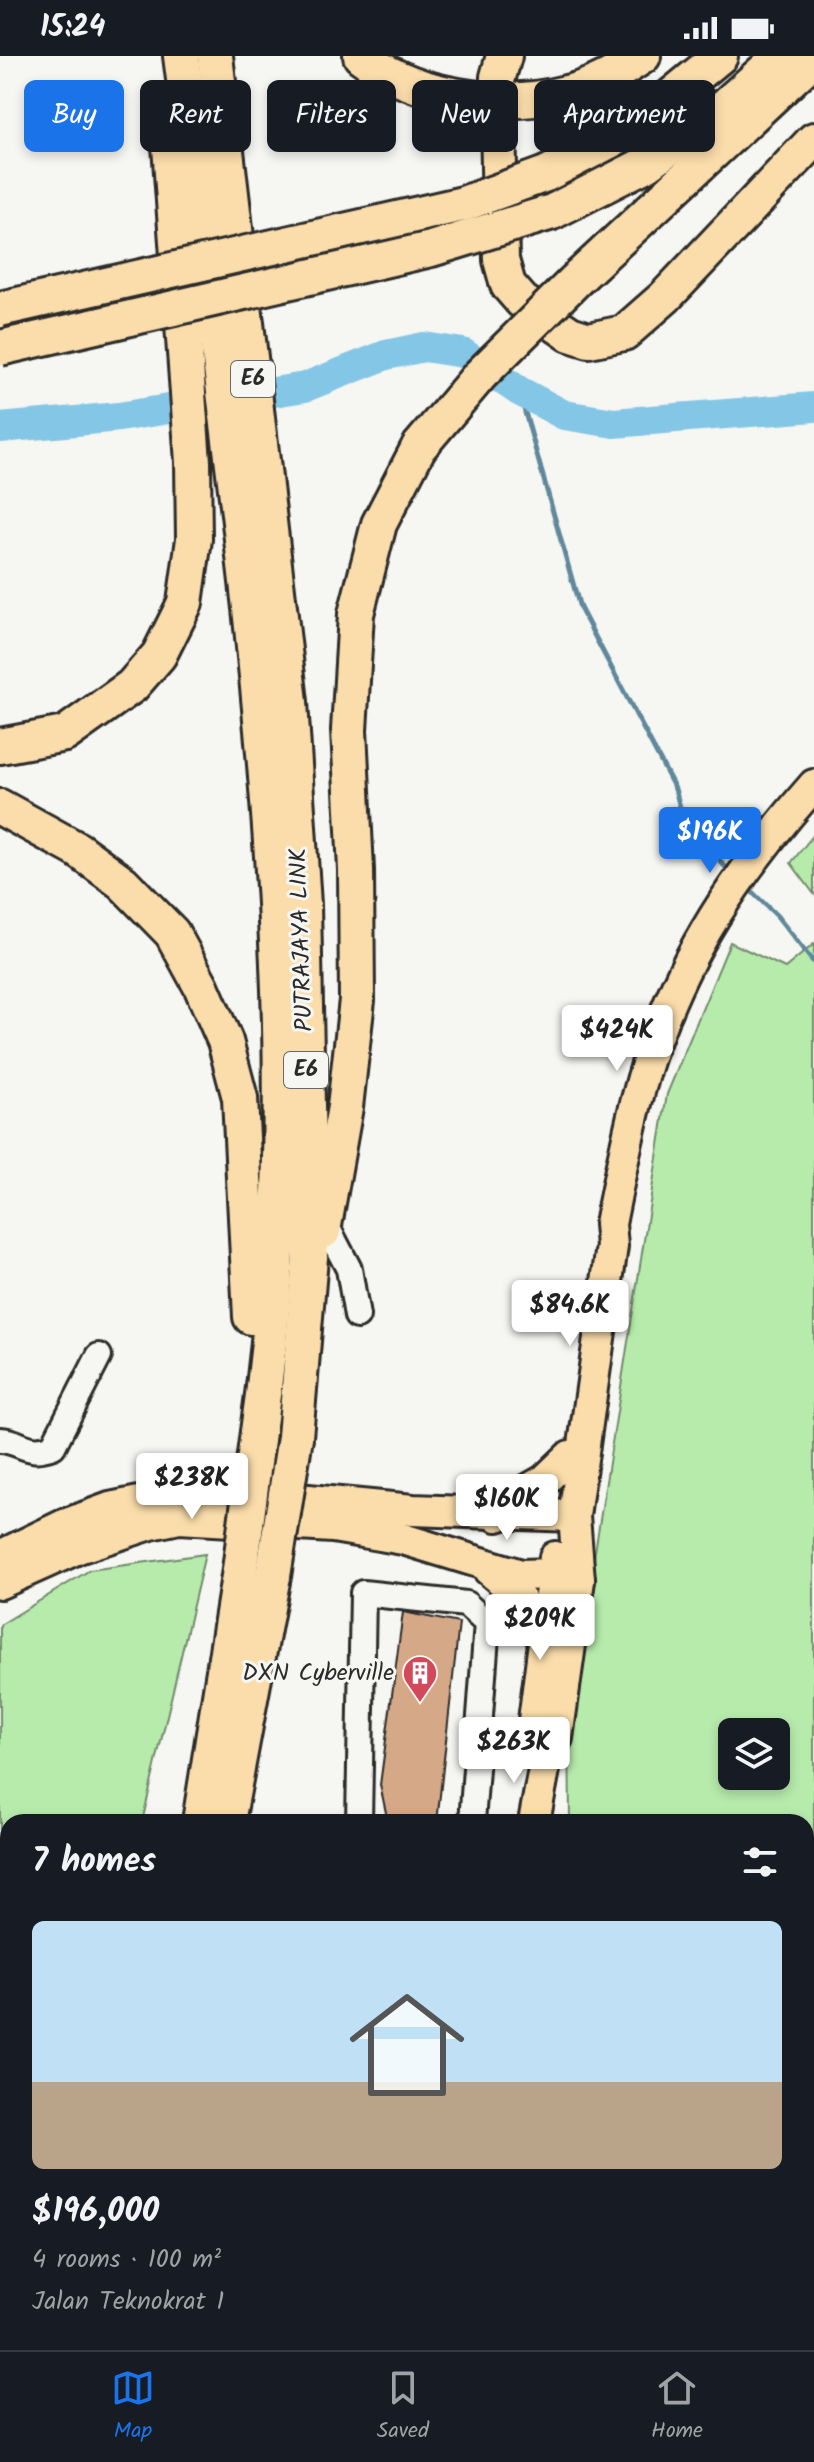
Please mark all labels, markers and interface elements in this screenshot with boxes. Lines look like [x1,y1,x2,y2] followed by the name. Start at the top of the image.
[40,4,105,52] text: 15:24
[24,80,124,152] chip: Buy
[140,80,251,152] chip: Rent
[267,80,396,152] chip: Filters
[412,80,518,152] chip: New
[534,80,715,152] chip: Apartment
[231,361,275,397] road number: E6
[654,807,766,875] pin: $196K
[677,812,743,854] text: $196K
[279,847,325,1032] street label: PUTRAJAYA LINK
[561,1005,673,1073] pin: $424K
[580,1010,654,1052] text: $424K
[284,1052,328,1088] road number: E6
[505,1280,635,1348] pin: $84.6K
[530,1285,610,1327] text: $84.6K
[136,1453,248,1521] pin: $238K
[154,1458,230,1500] text: $238K
[451,1474,563,1542] pin: $160K
[474,1479,540,1521] text: $160K
[484,1594,596,1662] pin: $209K
[504,1599,576,1641] text: $209K
[242,1654,394,1693] place label: DXN Cyberville
[401,1654,439,1704] building icon: DXN Cyberville
[458,1717,570,1785] pin: $263K
[718,1718,790,1790] map controls
[718,1718,790,1790] button: layers
[477,1722,551,1764] text: $263K
[32,1835,156,1889] text: 7 homes
[738,1840,782,1884] icon: filters
[335,1973,479,2117] icon: home
[32,2185,159,2239] text: $196,000
[32,2239,221,2281] text: 4 rooms · 100 m²
[32,2281,224,2323] text: Jalan Teknokrat 1
[111,2366,155,2449] tab: Map
[377,2366,429,2449] tab: Saved
[651,2366,703,2449] tab: Home

